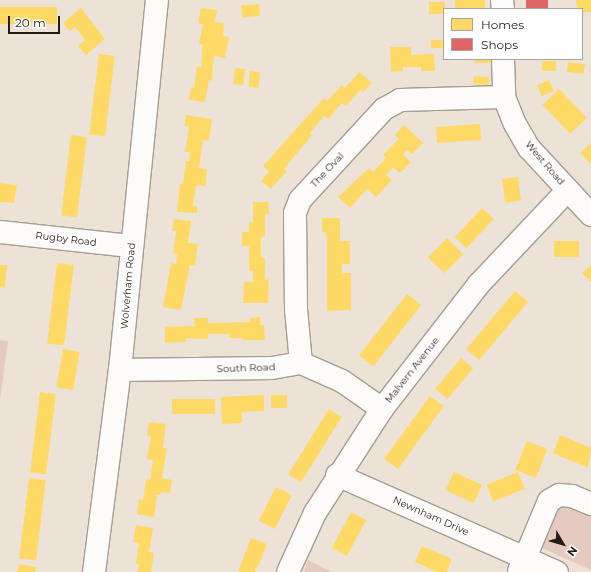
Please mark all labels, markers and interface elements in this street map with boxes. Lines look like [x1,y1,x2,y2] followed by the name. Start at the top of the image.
[10,8,62,34] scale bar
[443,8,583,60] legend
[15,15,46,30] text: 20 m
[481,17,524,32] text: Homes
[481,37,518,52] text: Shops
[523,139,567,187] street label: West Road
[308,150,346,190] street label: The Oval
[35,229,97,249] street label: Rugby Road
[118,242,138,330] street label: Wolverham Road
[382,335,442,405] street label: Malvern Avenue
[216,361,276,375] street label: South Road
[391,494,471,538] street label: Newnham Drive
[543,524,583,564] north arrow
[564,544,581,559] text: N

